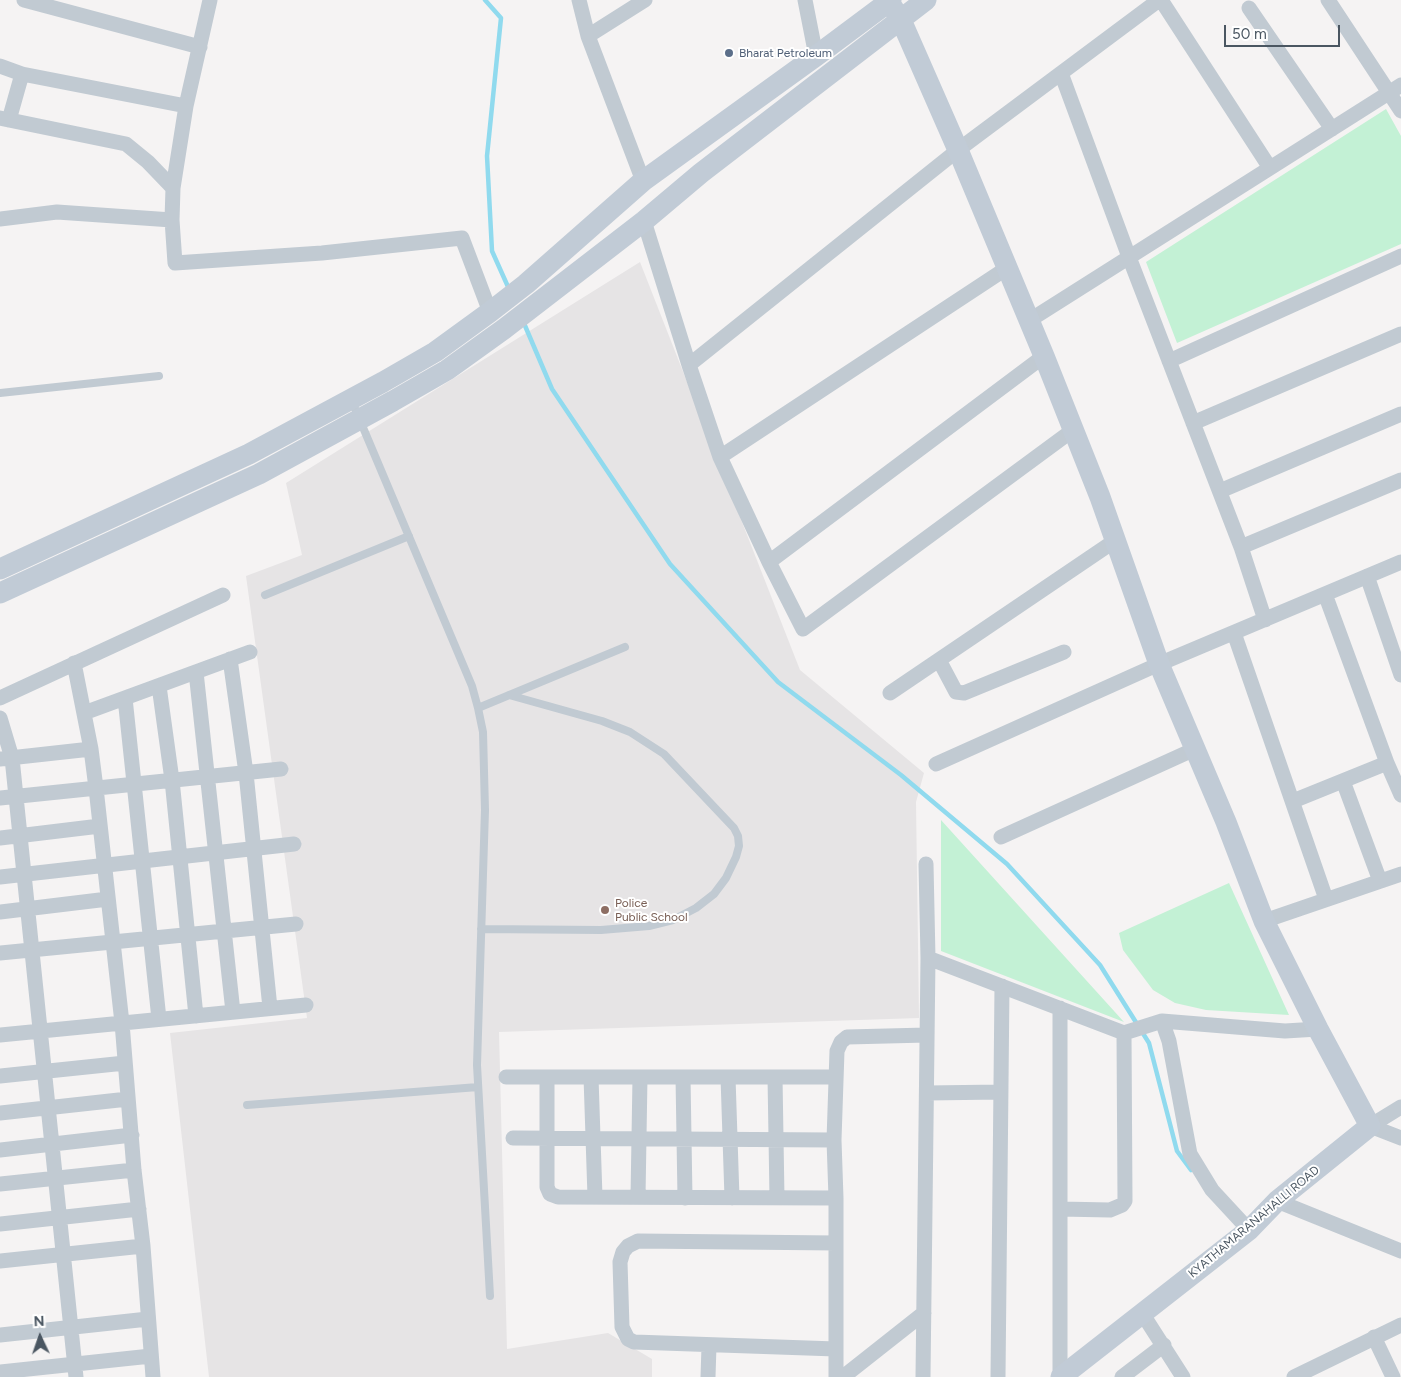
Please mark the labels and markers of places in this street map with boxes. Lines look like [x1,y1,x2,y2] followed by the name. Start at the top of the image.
[739,46,832,60] place label: Bharat Petroleum
[723,47,735,59] marker: Bharat Petroleum
[615,896,688,924] place label: Police Public School
[599,904,611,916] marker: Police Public School

